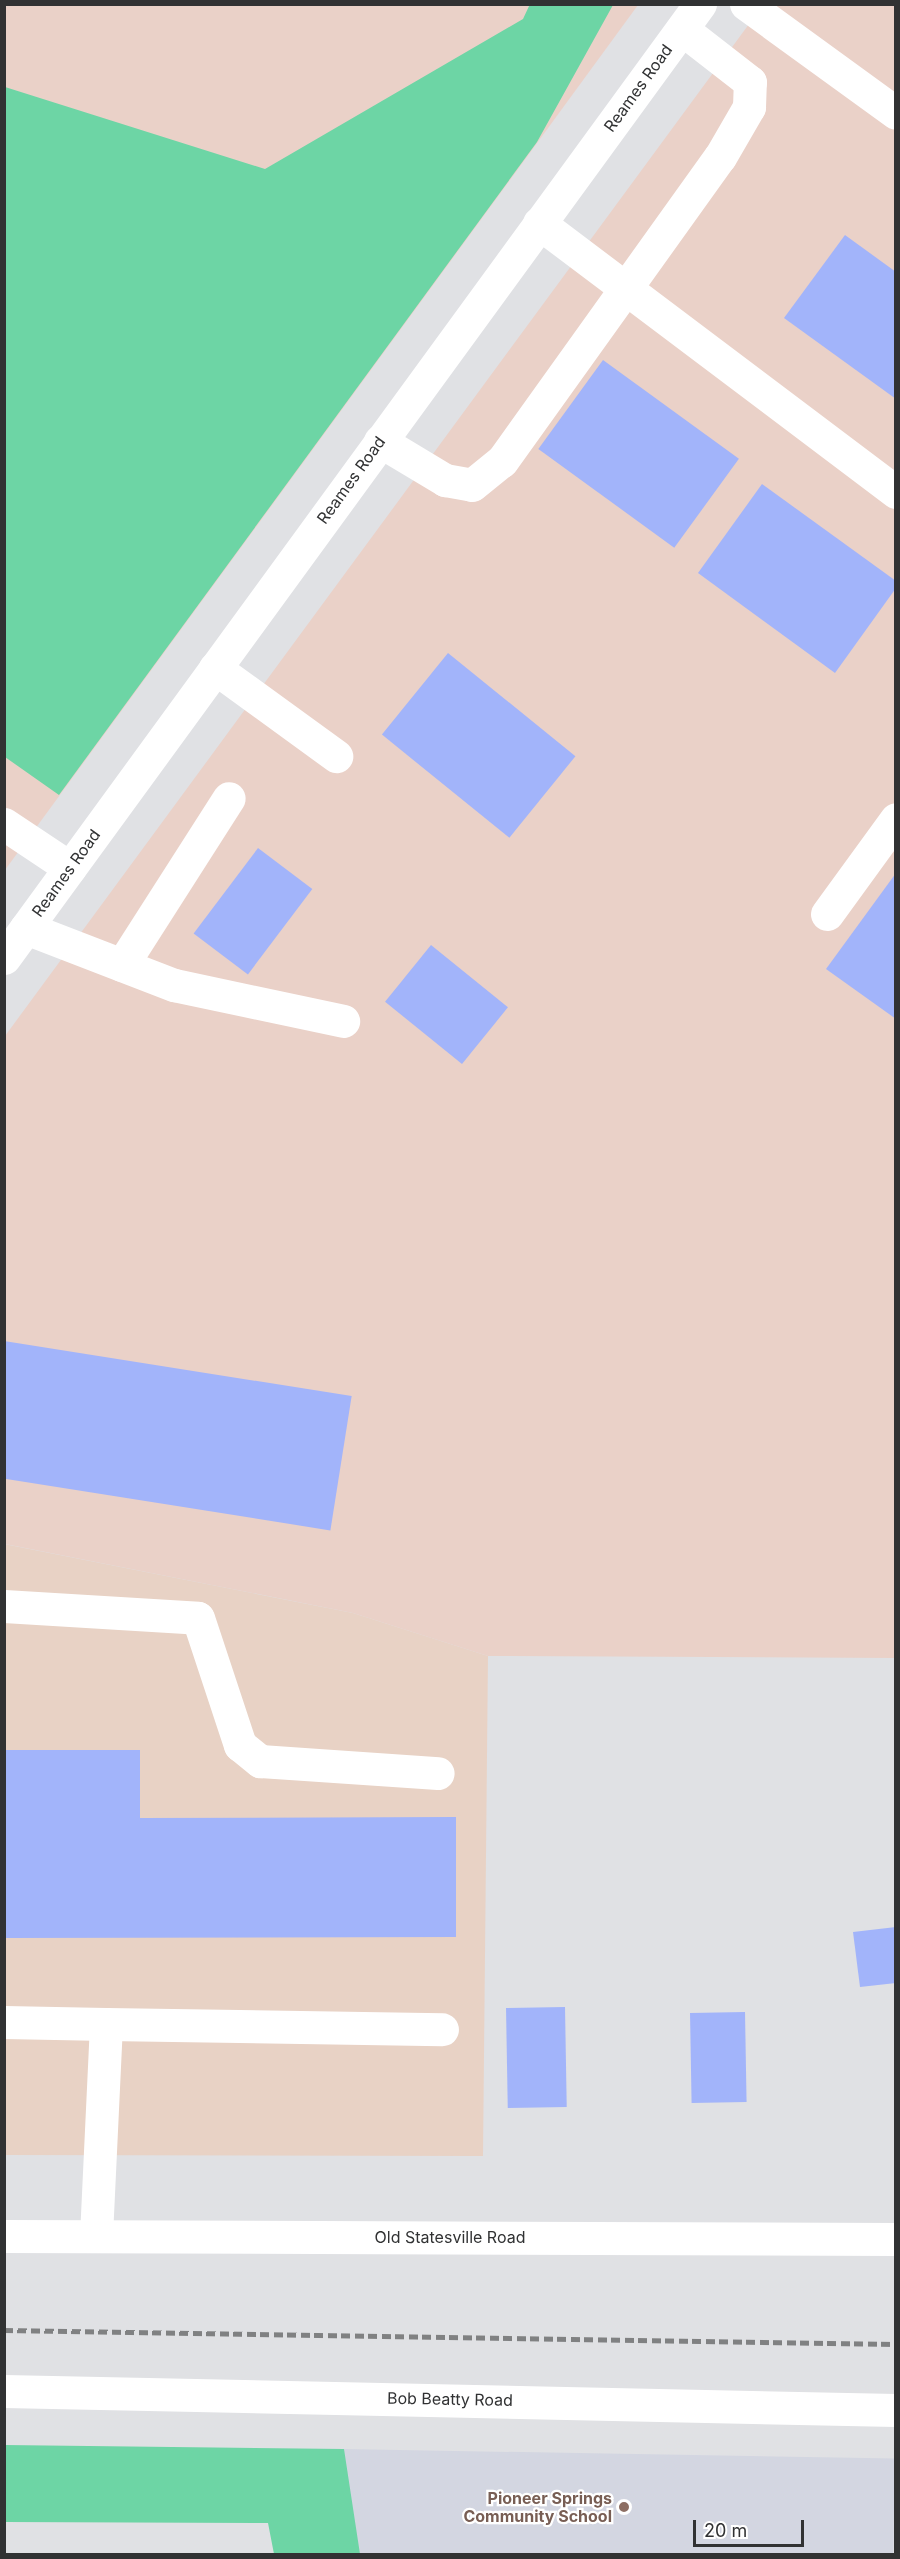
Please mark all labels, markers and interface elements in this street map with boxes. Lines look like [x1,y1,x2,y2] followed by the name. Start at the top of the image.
[600,41,676,135] street label: Reames Road
[313,433,389,527] street label: Reames Road
[28,826,104,920] street label: Reames Road
[375,2227,525,2247] street label: Old Statesville Road
[387,2388,513,2410] street label: Bob Beatty Road
[463,2488,612,2526] place label: Pioneer Springs Community School
[617,2500,631,2514] marker: Pioneer Springs Community School
[696,2508,807,2546] scale bar
[704,2520,747,2541] text: 20 m

